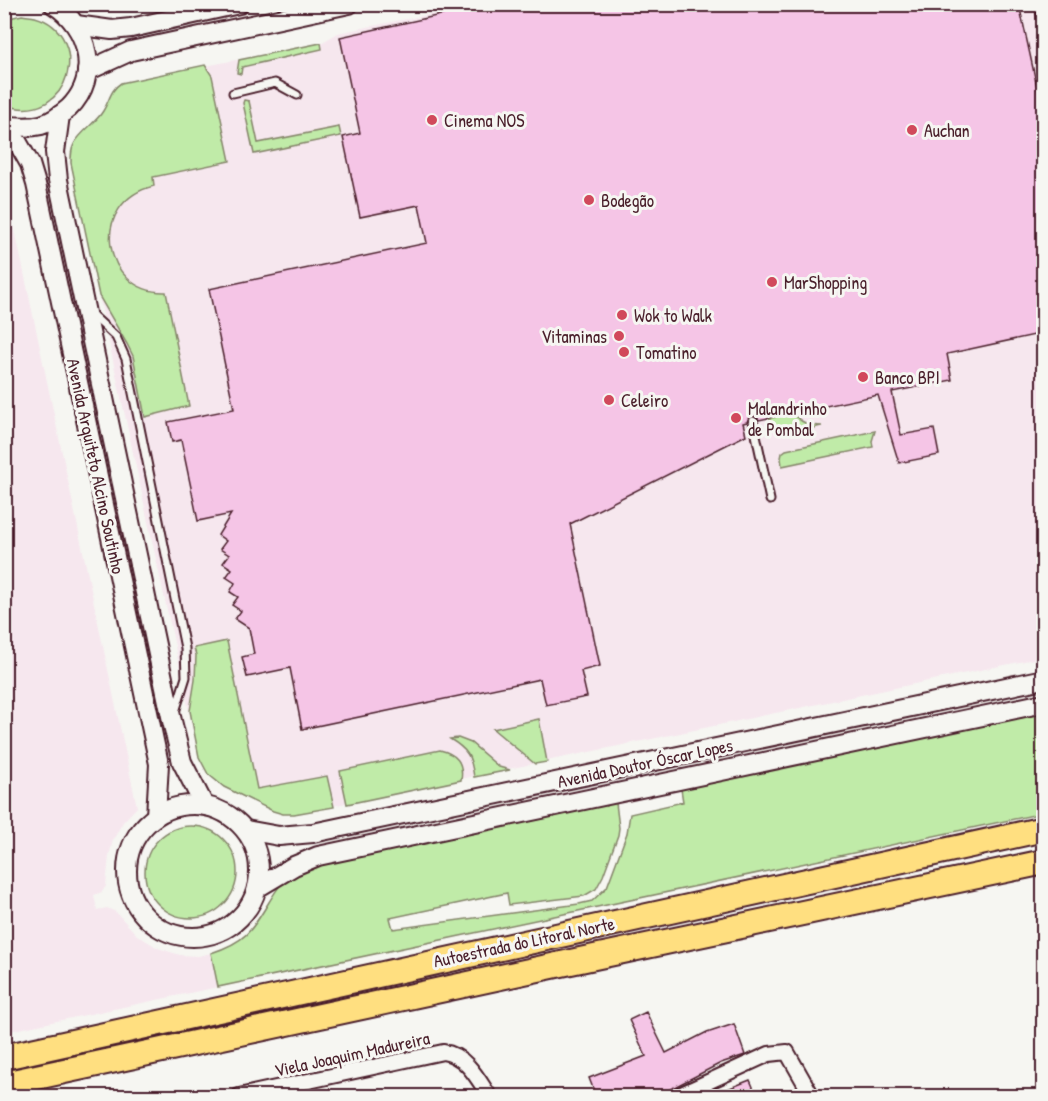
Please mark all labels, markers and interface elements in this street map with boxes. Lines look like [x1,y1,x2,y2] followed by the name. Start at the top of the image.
[444,108,524,133] place label: Cinema NOS
[425,113,439,127] marker: Cinema NOS
[924,118,970,143] place label: Auchan
[905,123,919,137] marker: Auchan
[601,188,654,213] place label: Bodegão
[582,193,596,207] marker: Bodegão
[784,270,867,295] place label: MarShopping
[765,275,779,289] marker: MarShopping
[634,303,712,328] place label: Wok to Walk
[615,308,629,322] marker: Wok to Walk
[541,324,607,349] place label: Vitaminas
[612,329,626,343] marker: Vitaminas
[636,340,697,365] place label: Tomatino
[617,345,631,359] marker: Tomatino
[61,356,131,576] street label: Avenida Arquiteto Alcino Soutinho
[875,365,940,390] place label: Banco BPI
[856,370,870,384] marker: Banco BPI
[621,388,668,413] place label: Celeiro
[602,393,616,407] marker: Celeiro
[748,396,827,442] place label: Malandrinho de Pombal
[729,411,743,425] marker: Malandrinho de Pombal
[555,732,735,794] street label: Avenida Doutor Óscar Lopes
[431,911,617,973] street label: Autoestrada do Litoral Norte
[272,1025,432,1083] street label: Viela Joaquim Madureira

